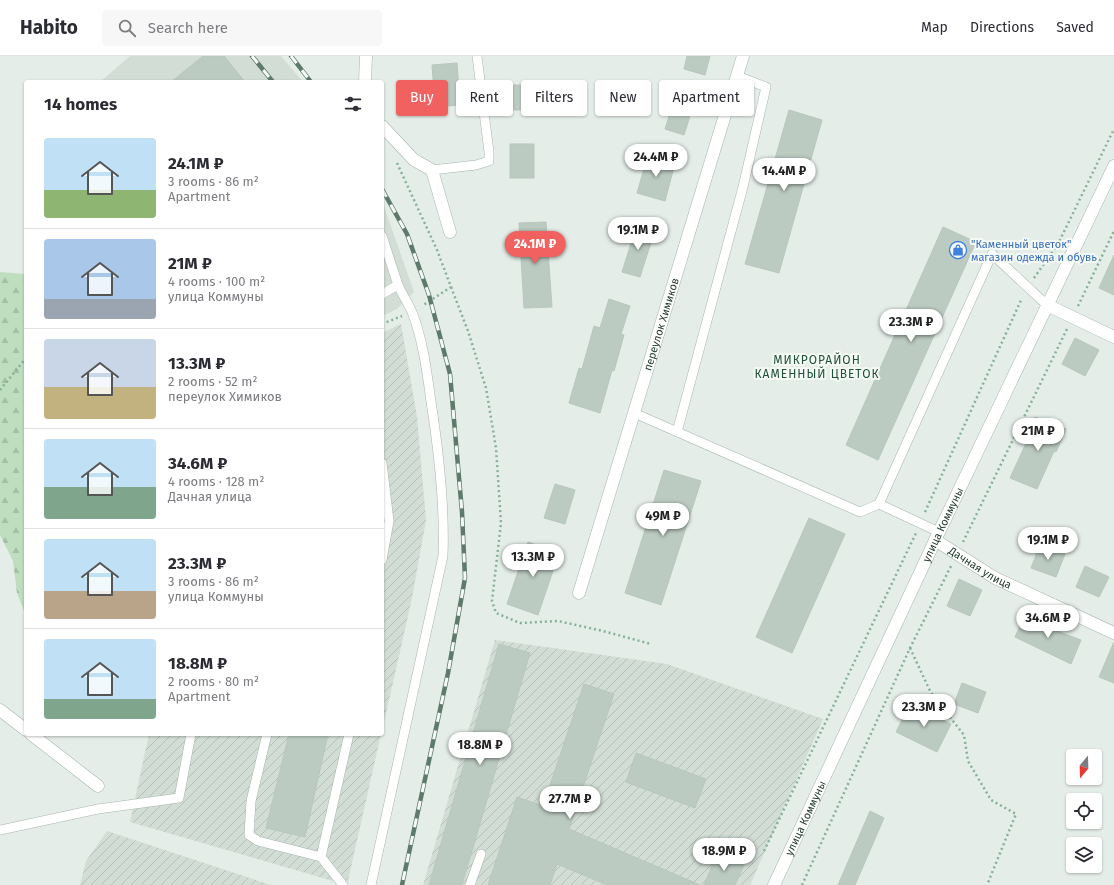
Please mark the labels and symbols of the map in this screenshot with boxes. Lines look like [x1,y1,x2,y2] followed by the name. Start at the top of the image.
[619,144,693,178] pin: 24.4M ₽
[747,158,821,192] pin: 14.4M ₽
[601,217,675,251] pin: 19.1M ₽
[498,231,572,265] pin: 24.1M ₽
[971,238,1097,264] place label: "Каменный цветок" магазин одежда и обувь
[948,240,968,260] shop icon: "Каменный цветок" магазин одежда и обувь
[641,276,681,372] street label: переулок Химиков
[874,309,948,343] pin: 23.3M ₽
[754,352,880,381] district label: МИКРОРАЙОН КАМЕННЫЙ ЦВЕТОК
[1010,418,1066,452] pin: 21M ₽
[919,485,966,564] street label: улица Коммуны
[635,503,691,537] pin: 49M ₽
[1011,527,1085,561] pin: 19.1M ₽
[945,543,1014,591] street label: Дачная улица
[496,544,570,578] pin: 13.3M ₽
[1011,605,1085,639] pin: 34.6M ₽
[887,694,961,728] pin: 23.3M ₽
[443,732,517,766] pin: 18.8M ₽
[1066,749,1102,785] north arrow
[782,778,828,857] street label: улица Коммуны
[533,786,607,820] pin: 27.7M ₽
[687,838,761,872] pin: 18.9M ₽

